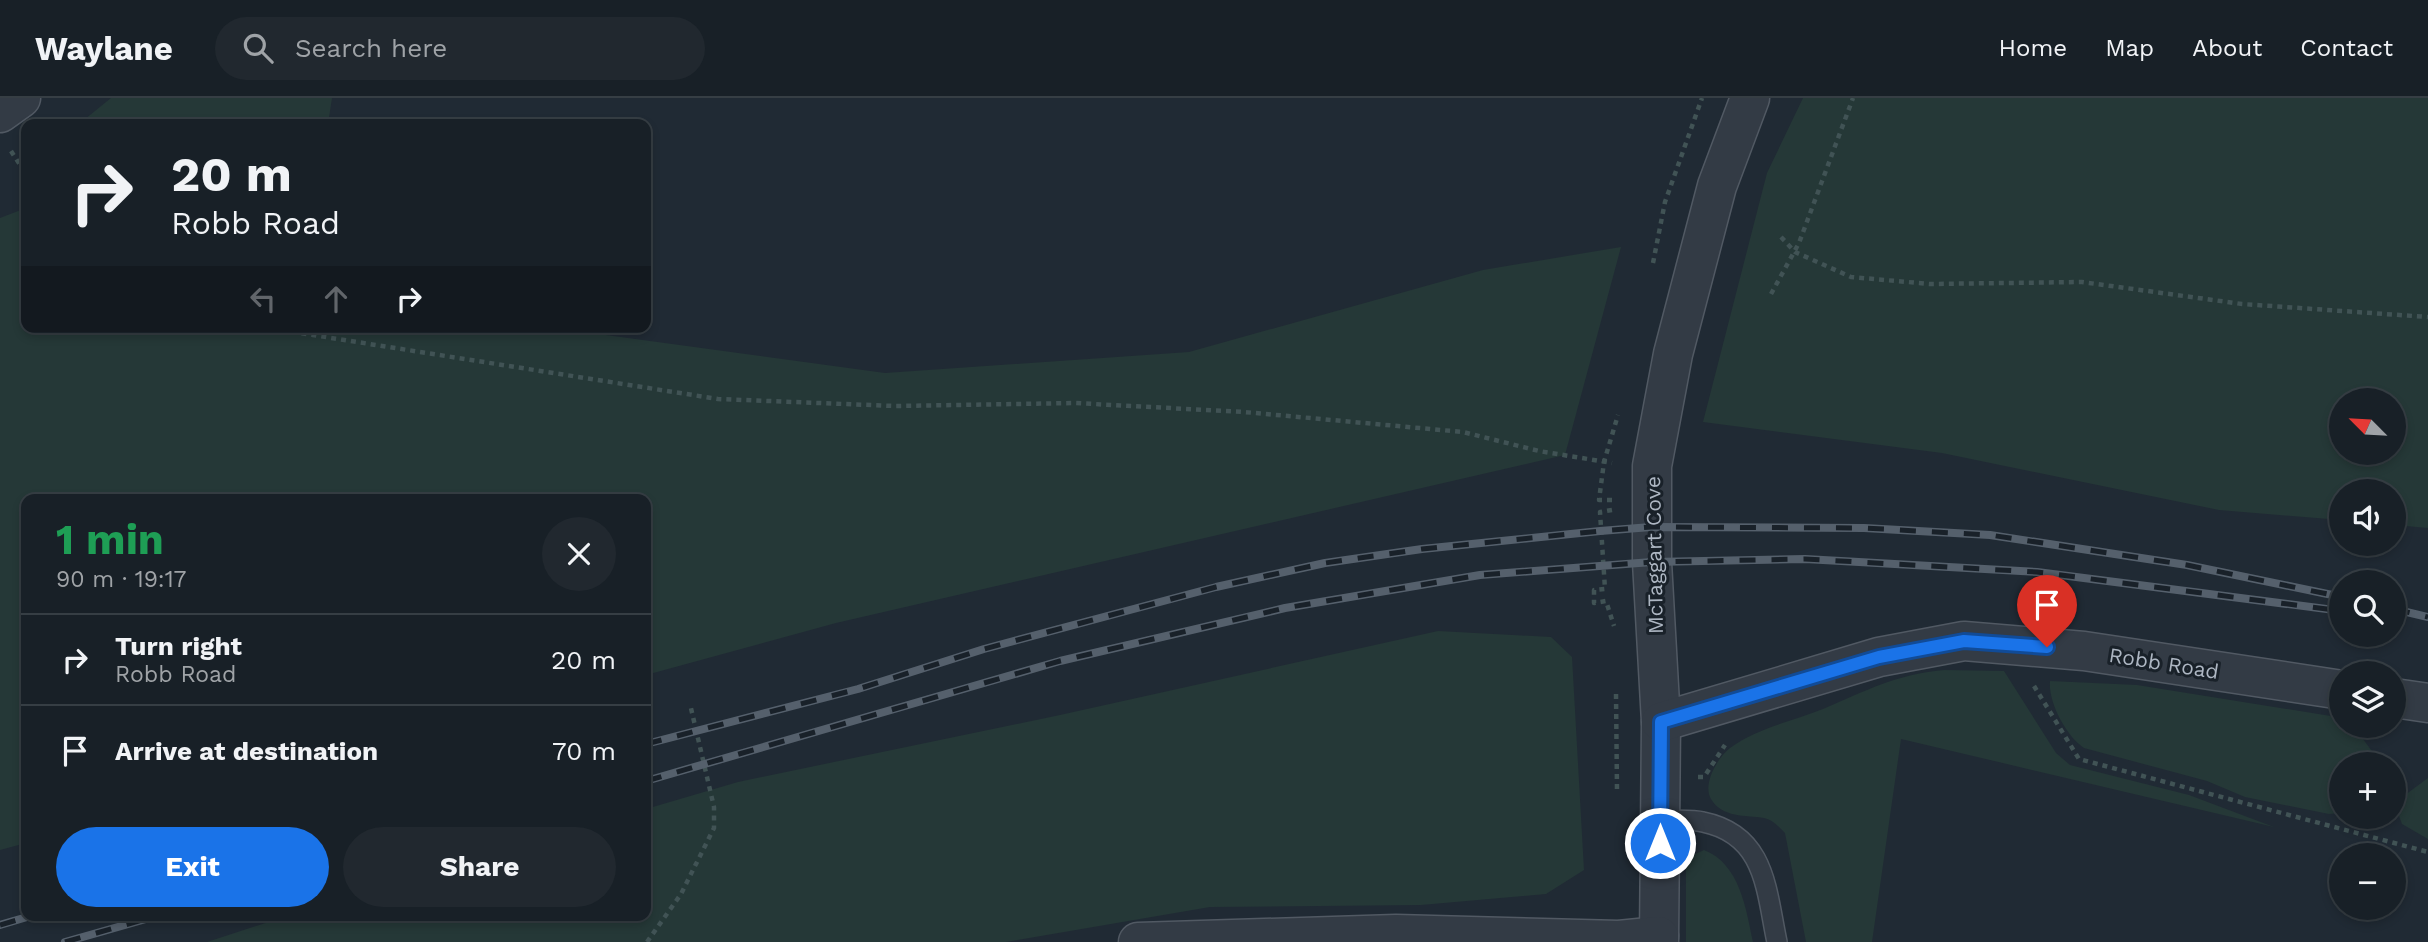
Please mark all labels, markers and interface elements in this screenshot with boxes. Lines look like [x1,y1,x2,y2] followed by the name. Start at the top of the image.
[215,17,705,80] search box
[35,29,173,68] text: Waylane
[239,29,277,67] icon: search
[295,33,447,63] text: Search here
[1999,34,2067,62] text: Home
[2105,34,2154,62] text: Map
[2192,34,2262,62] text: About
[2300,34,2393,62] text: Contact
[171,145,292,203] text: 20 m
[56,147,147,238] icon: right
[171,204,340,242] text: Robb Road
[244,280,282,318] icon: left
[317,280,355,318] icon: ahead
[390,280,428,318] icon: right
[2329,388,2406,466] north arrow
[2329,388,2406,920] map controls
[1640,476,1668,634] street label: McTaggart Cove
[2329,479,2406,556] button: sound
[56,515,164,564] text: 1 min
[542,517,616,591] button: close
[56,566,187,593] text: 90 m · 19:17
[2329,570,2406,647] button: search
[2017,575,2077,647] pin
[2028,586,2066,624] icon: arrive
[115,631,242,661] text: Turn right
[56,641,94,679] icon: right
[2107,642,2221,684] street label: Robb Road
[551,645,616,675] text: 20 m
[115,661,237,688] text: Robb Road
[2329,661,2406,738] button: layers
[56,732,94,770] icon: arrive
[115,736,378,766] text: Arrive at destination
[552,736,616,766] text: 70 m
[2329,752,2406,829] button: +
[1623,806,1697,880] position arrow
[56,827,329,907] button: Exit
[343,827,616,907] button: Share
[2329,843,2406,920] button: −

